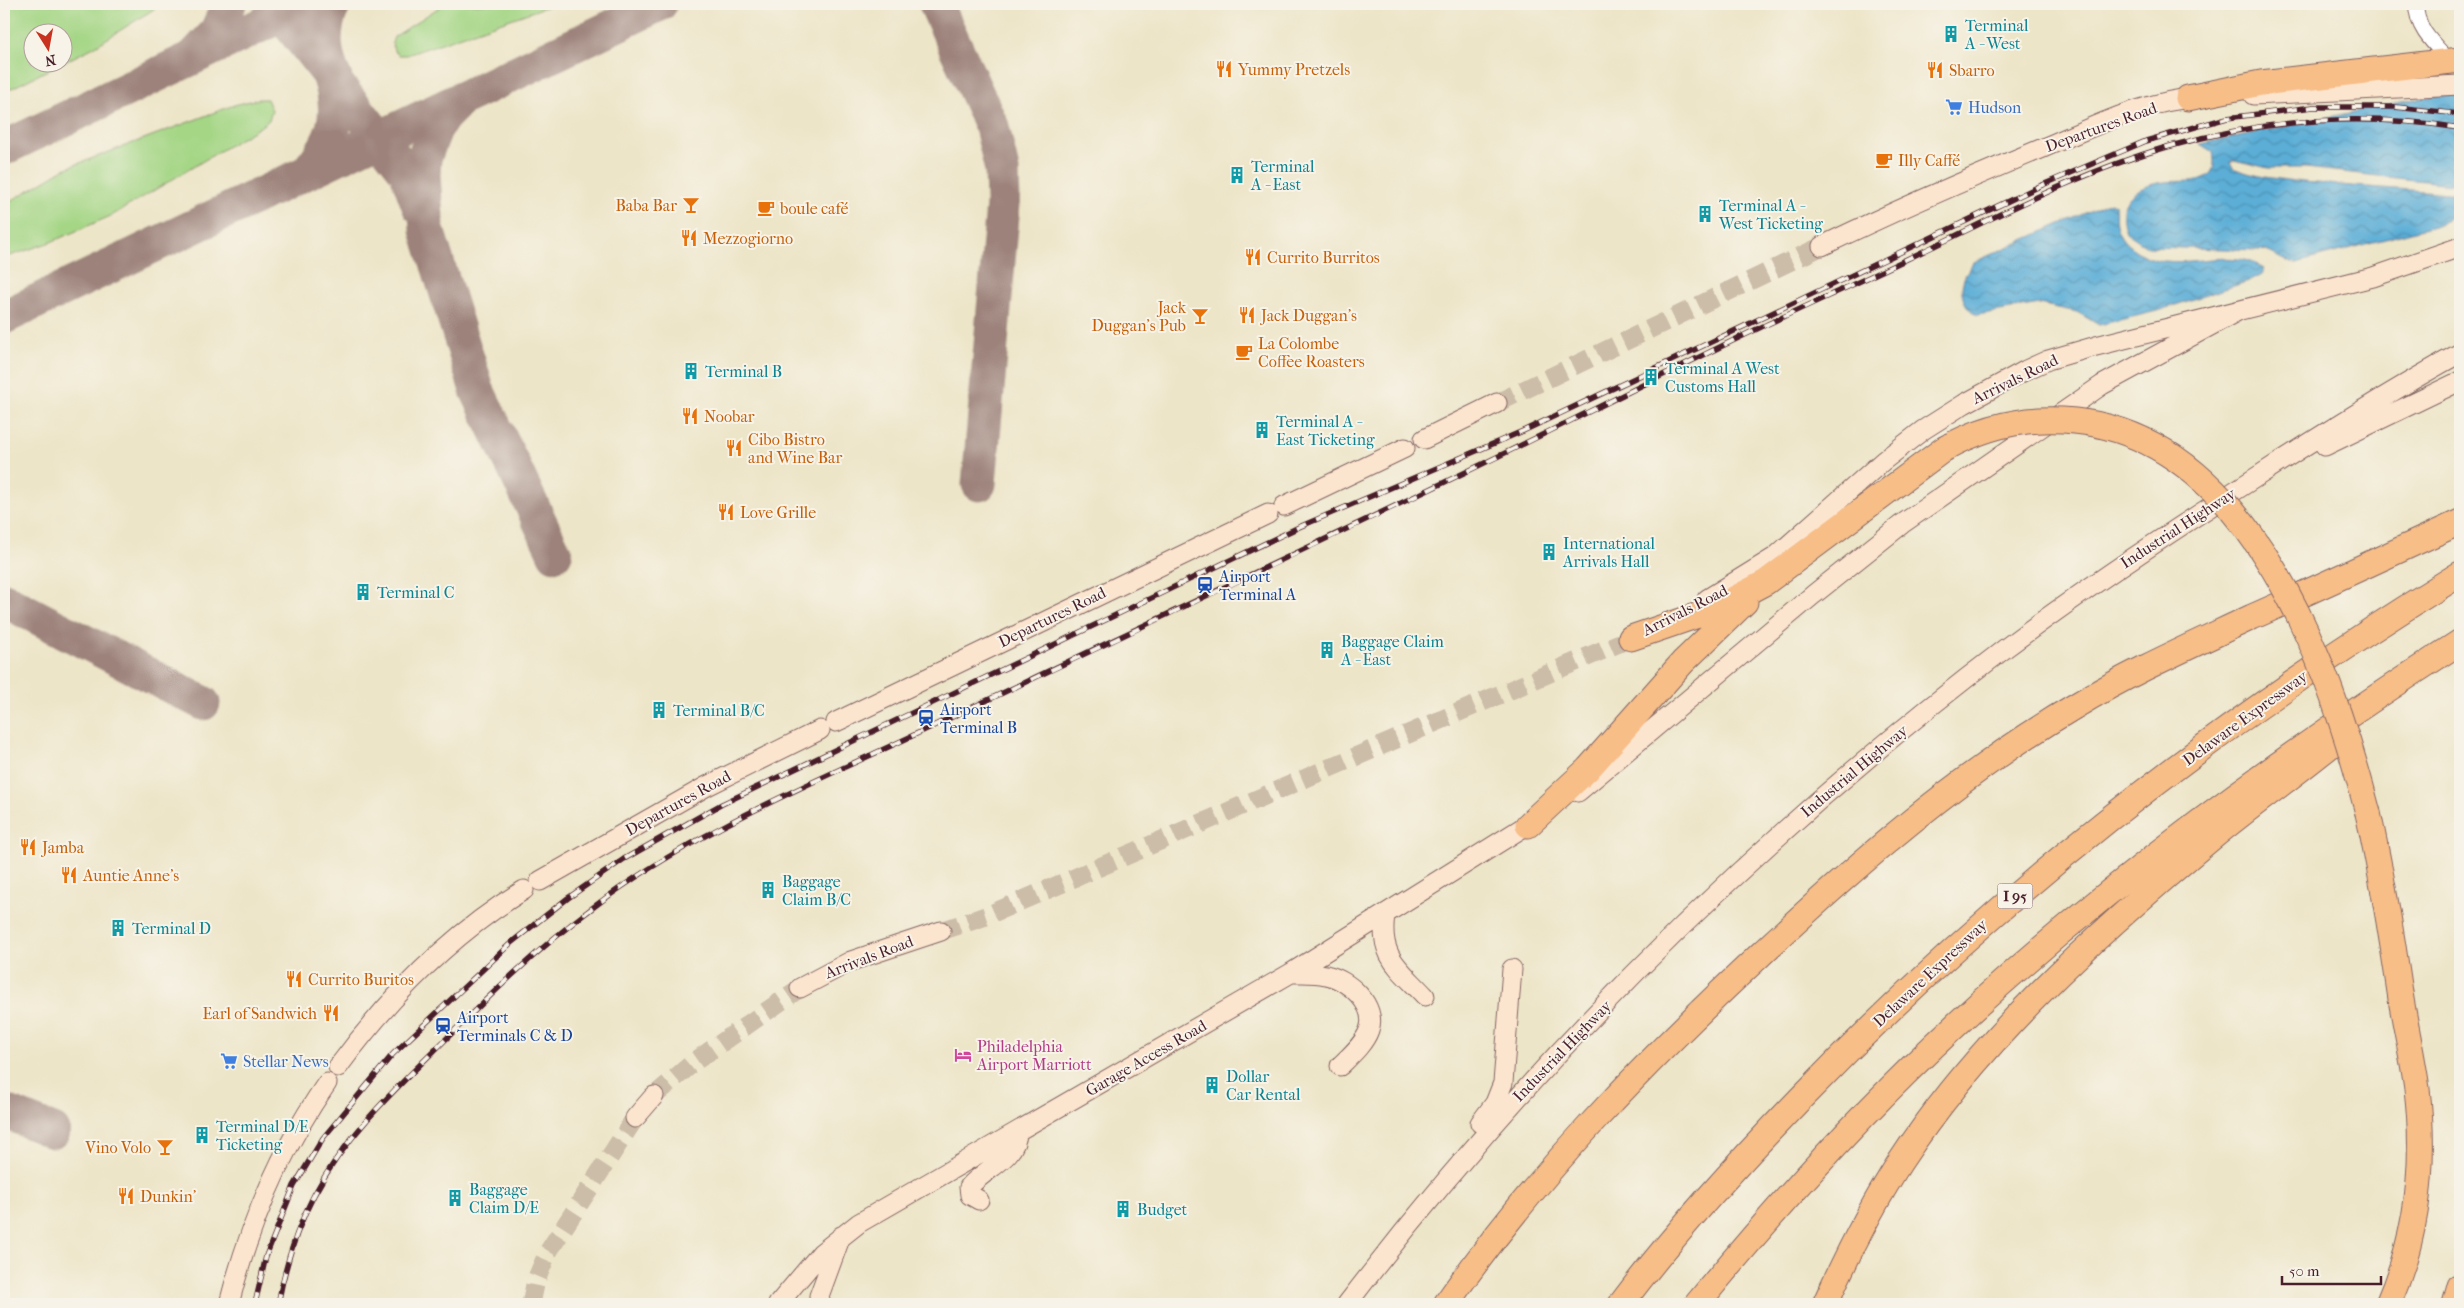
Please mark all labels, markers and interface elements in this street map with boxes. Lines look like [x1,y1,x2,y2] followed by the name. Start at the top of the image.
[1964,16,2029,53] place label: Terminal A - West
[22,22,72,72] north arrow
[1941,24,1961,44] building icon: Terminal A - West
[43,51,57,70] text: N
[1214,59,1234,79] restaurant icon: Yummy Pretzels
[1237,60,1350,79] place label: Yummy Pretzels
[1925,60,1945,80] restaurant icon: Sbarro
[1949,61,1995,80] place label: Sbarro
[1944,97,1964,117] supermarket icon: Hudson
[1968,98,2022,117] place label: Hudson
[2043,98,2160,156] street label: Departures Road
[1874,150,1894,170] cafe icon: Illy Caffé
[1898,151,1960,170] place label: Illy Caffé
[1250,157,1315,194] place label: Terminal A - East
[1227,165,1247,185] building icon: Terminal A - East
[681,195,701,215] bar icon: Baba Bar
[615,196,677,215] place label: Baba Bar
[1718,196,1823,233] place label: Terminal A - West Ticketing
[756,198,776,218] cafe icon: boule café
[779,199,849,218] place label: boule café
[1695,204,1715,224] building icon: Terminal A - West Ticketing
[679,228,699,248] restaurant icon: Mezzogiorno
[703,229,793,248] place label: Mezzogiorno
[1243,247,1263,267] restaurant icon: Currito Burritos
[1267,248,1380,267] place label: Currito Burritos
[1091,298,1187,335] place label: Jack Duggan's Pub
[1237,305,1257,325] restaurant icon: Jack Duggan's
[1190,306,1210,326] bar icon: Jack Duggan's Pub
[1259,306,1357,325] place label: Jack Duggan's
[1258,334,1365,371] place label: La Colombe Coffee Roasters
[1234,342,1254,362] cafe icon: La Colombe Coffee Roasters
[1968,350,2061,408] street label: Arrivals Road
[1665,359,1780,396] place label: Terminal A West Customs Hall
[681,361,701,381] building icon: Terminal B
[705,362,782,381] place label: Terminal B
[1641,367,1661,387] building icon: Terminal A West Customs Hall
[680,406,700,426] restaurant icon: Noobar
[704,407,755,426] place label: Noobar
[1276,412,1375,449] place label: Terminal A - East Ticketing
[1252,420,1272,440] building icon: Terminal A - East Ticketing
[748,430,842,467] place label: Cibo Bistro and Wine Bar
[724,438,744,458] restaurant icon: Cibo Bistro and Wine Bar
[2117,483,2240,572] street label: Industrial Highway
[716,502,736,522] restaurant icon: Love Grille
[740,503,816,522] place label: Love Grille
[1562,534,1656,571] place label: International Arrivals Hall
[1539,542,1559,562] building icon: International Arrivals Hall
[1218,567,1297,604] place label: Airport Terminal A
[1195,575,1215,595] station icon: Airport Terminal A
[1638,580,1731,640] street label: Arrivals Road
[353,582,373,602] building icon: Terminal C
[377,583,455,602] place label: Terminal C
[995,583,1109,651] street label: Departures Road
[1340,632,1445,669] place label: Baggage Claim A - East
[1317,640,1337,660] building icon: Baggage Claim A - East
[2179,666,2311,770] street label: Delaware Expressway
[649,700,669,720] building icon: Terminal B/C
[939,700,1017,737] place label: Airport Terminal B
[673,701,765,720] place label: Terminal B/C
[916,708,936,728] station icon: Airport Terminal B
[1797,721,1912,821] street label: Industrial Highway
[622,766,734,840] street label: Departures Road
[18,837,38,857] restaurant icon: Jamba
[40,838,85,857] place label: Jamba
[59,865,79,885] restaurant icon: Auntie Anne's
[82,866,179,885] place label: Auntie Anne's
[782,872,851,909] place label: Baggage Claim B/C
[758,880,778,900] building icon: Baggage Claim B/C
[1998,884,2032,908] road number: I 95
[1869,915,1991,1031] street label: Delaware Expressway
[108,918,128,938] building icon: Terminal D
[132,919,211,938] place label: Terminal D
[821,931,916,983] street label: Arrivals Road
[284,969,304,989] restaurant icon: Currito Buritos
[308,970,414,989] place label: Currito Buritos
[1509,996,1616,1106] street label: Industrial Highway
[321,1003,341,1023] restaurant icon: Earl of Sandwich
[203,1004,317,1023] place label: Earl of Sandwich
[456,1008,573,1045] place label: Airport Terminals C & D
[433,1016,453,1036] station icon: Airport Terminals C & D
[1082,1016,1210,1100] street label: Garage Access Road
[976,1037,1092,1074] place label: Philadelphia Airport Marriott
[953,1045,973,1065] hotel icon: Philadelphia Airport Marriott
[219,1051,239,1071] supermarket icon: Stellar News
[243,1052,329,1071] place label: Stellar News
[1226,1067,1301,1104] place label: Dollar Car Rental
[1202,1075,1222,1095] building icon: Dollar Car Rental
[216,1117,309,1154] place label: Terminal D/E Ticketing
[192,1125,212,1145] building icon: Terminal D/E Ticketing
[155,1137,175,1157] bar icon: Vino Volo
[84,1138,151,1157] place label: Vino Volo
[469,1180,539,1217] place label: Baggage Claim D/E
[116,1186,136,1206] restaurant icon: Dunkin'
[140,1187,196,1206] place label: Dunkin'
[445,1188,465,1208] building icon: Baggage Claim D/E
[1113,1199,1133,1219] building icon: Budget
[1137,1200,1188,1219] place label: Budget
[2282,1253,2380,1285] scale bar
[2289,1262,2320,1280] text: 50 m

